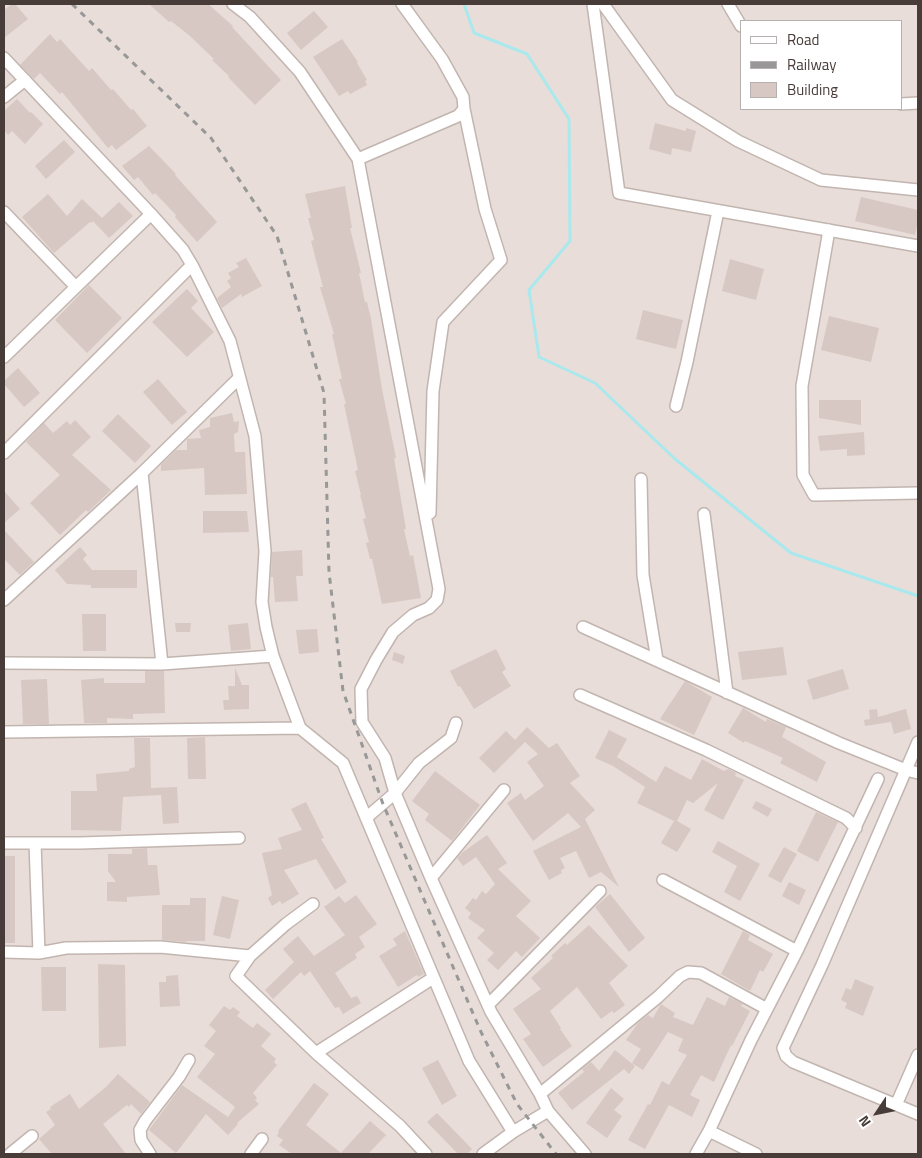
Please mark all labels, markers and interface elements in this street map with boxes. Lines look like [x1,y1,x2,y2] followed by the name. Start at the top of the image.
[740,20,902,110] legend
[787,28,819,51] text: Road
[787,53,837,76] text: Railway
[787,78,838,101] text: Building
[852,1088,902,1138] north arrow
[853,1112,876,1132] text: N

